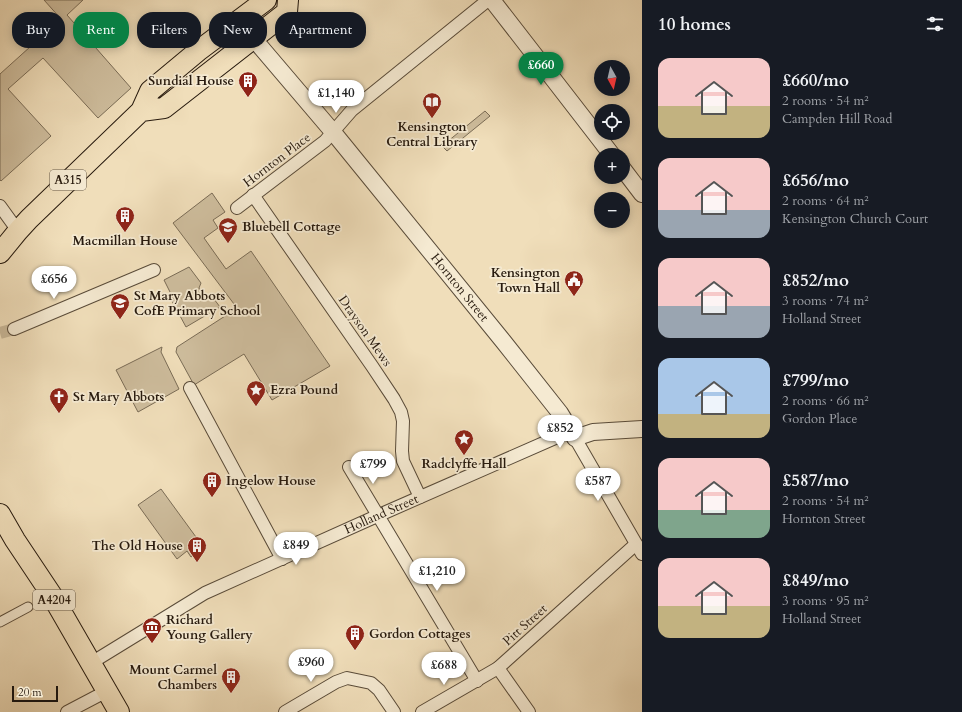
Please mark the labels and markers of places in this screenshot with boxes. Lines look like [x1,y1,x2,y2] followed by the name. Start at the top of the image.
[517,52,565,86] pin: £660
[237,70,259,98] building icon: Sundial House
[148,72,234,90] place label: Sundial House
[303,80,369,114] pin: £1,140
[421,91,443,119] library icon: Kensington Central Library
[386,118,478,151] place label: Kensington Central Library
[114,205,136,233] building icon: Macmillan House
[217,216,239,244] school or university icon: Bluebell Cottage
[242,218,341,236] place label: Bluebell Cottage
[72,232,178,250] place label: Macmillan House
[491,264,561,297] place label: Kensington Town Hall
[30,266,78,300] pin: £656
[563,269,585,297] public building icon: Kensington Town Hall
[134,287,261,320] place label: St Mary Abbots CofE Primary School
[109,292,131,320] school or university icon: St Mary Abbots CofE Primary School
[245,379,267,407] place icon: Ezra Pound
[270,381,339,399] place label: Ezra Pound
[48,386,70,414] church icon: St Mary Abbots
[73,388,164,406] place label: St Mary Abbots
[536,415,584,449] pin: £852
[453,428,475,456] place icon: Radclyffe Hall
[349,451,397,485] pin: £799
[421,455,507,473] place label: Radclyffe Hall
[574,468,622,502] pin: £587
[201,470,223,498] building icon: Ingelow House
[226,472,316,490] place label: Ingelow House
[272,532,320,566] pin: £849
[186,535,208,563] building icon: The Old House
[92,537,183,555] place label: The Old House
[404,558,470,592] pin: £1,210
[166,611,253,644] place label: Richard Young Gallery
[141,616,163,644] museum icon: Richard Young Gallery
[344,623,366,651] building icon: Gordon Cottages
[369,625,471,643] place label: Gordon Cottages
[287,649,335,683] pin: £960
[420,652,468,686] pin: £688
[129,661,217,694] place label: Mount Carmel Chambers
[220,666,242,694] building icon: Mount Carmel Chambers

